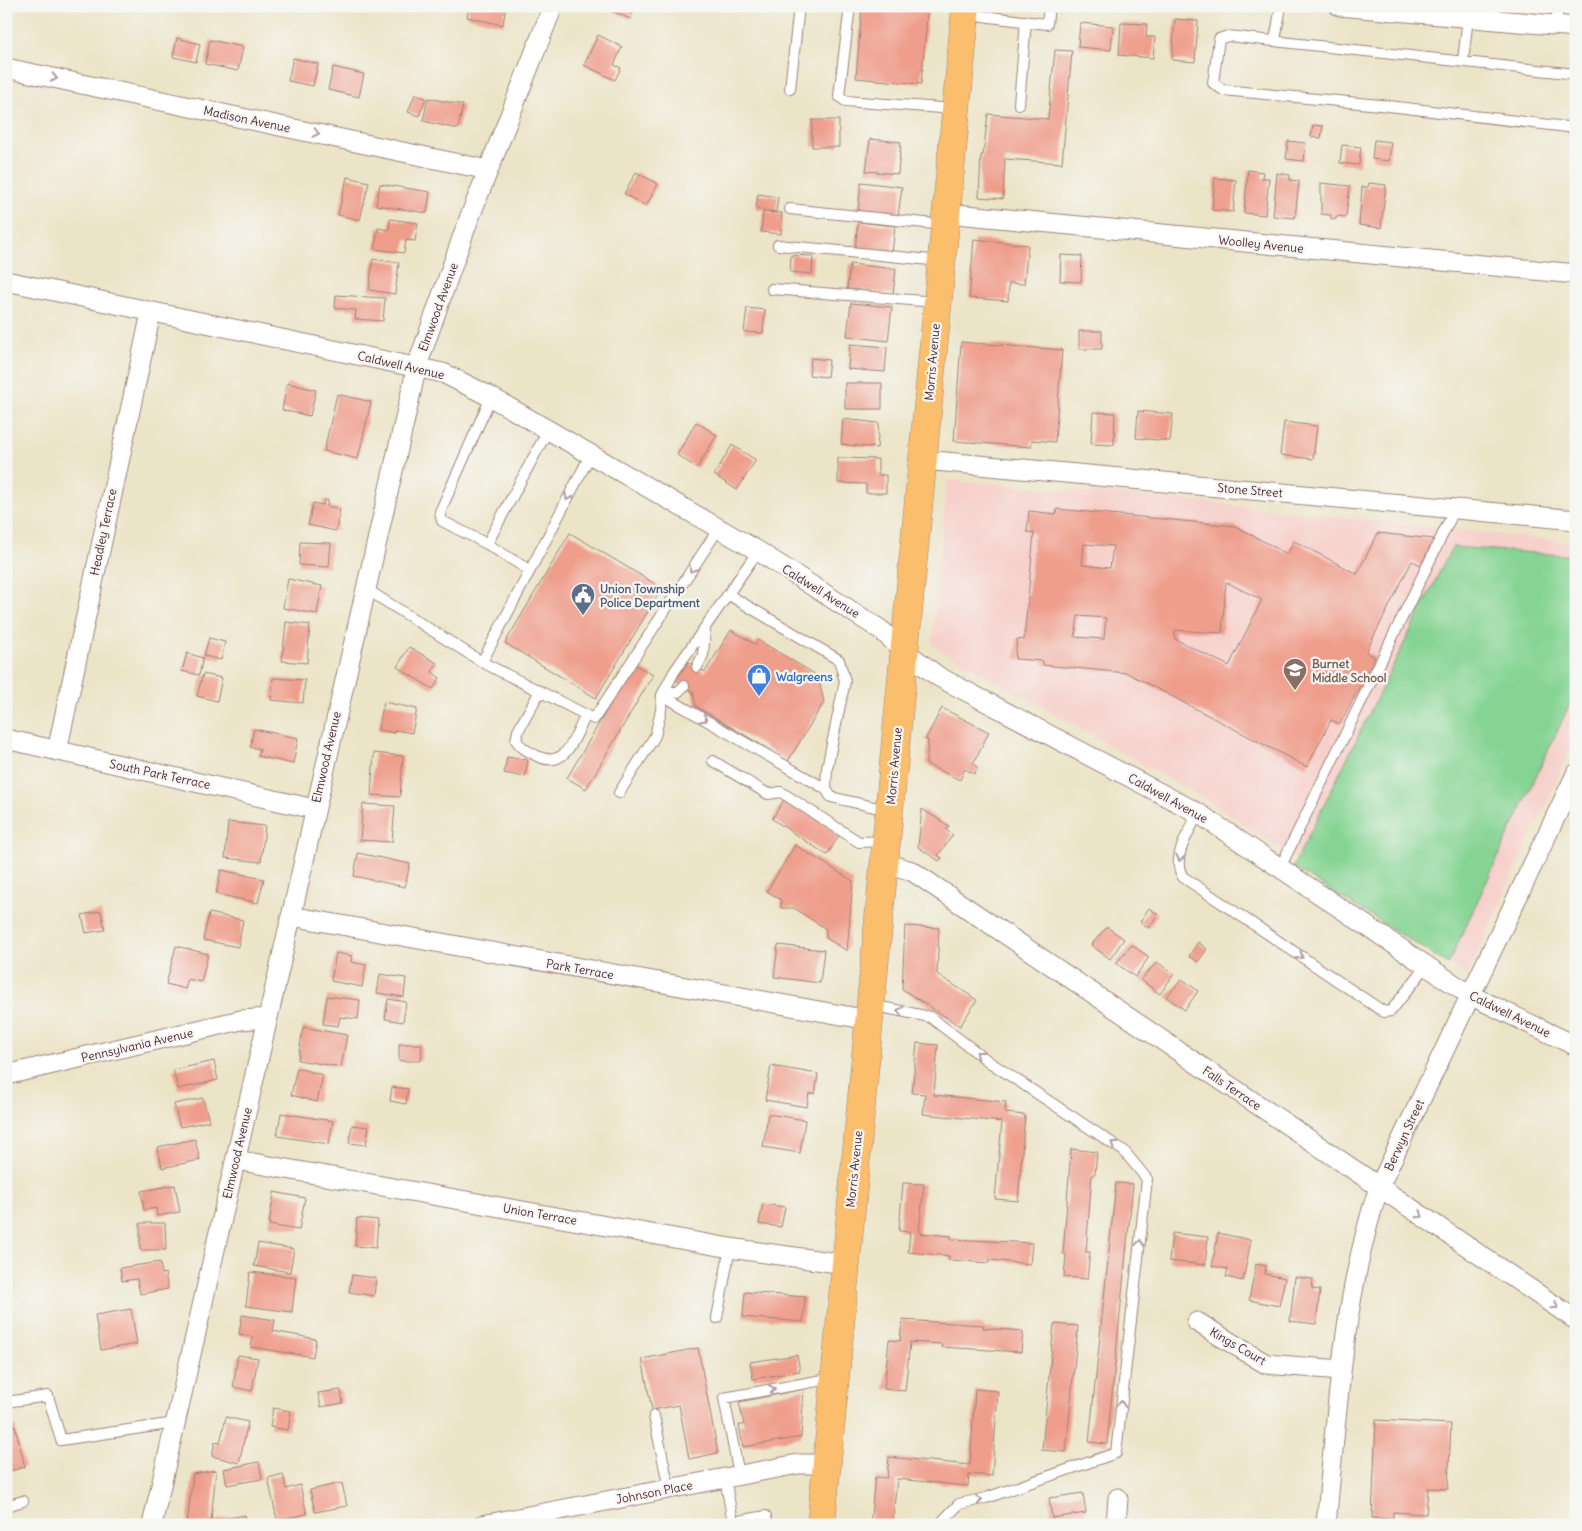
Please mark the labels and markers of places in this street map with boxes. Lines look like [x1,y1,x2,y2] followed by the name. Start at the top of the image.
[600,581,701,611] place label: Union Township Police Department
[570,582,596,616] public building icon: Union Township Police Department
[1312,656,1387,685] place label: Burnet Middle School
[1282,657,1308,691] school or university icon: Burnet Middle School
[746,663,772,697] shop icon: Walgreens
[776,669,833,685] place label: Walgreens

